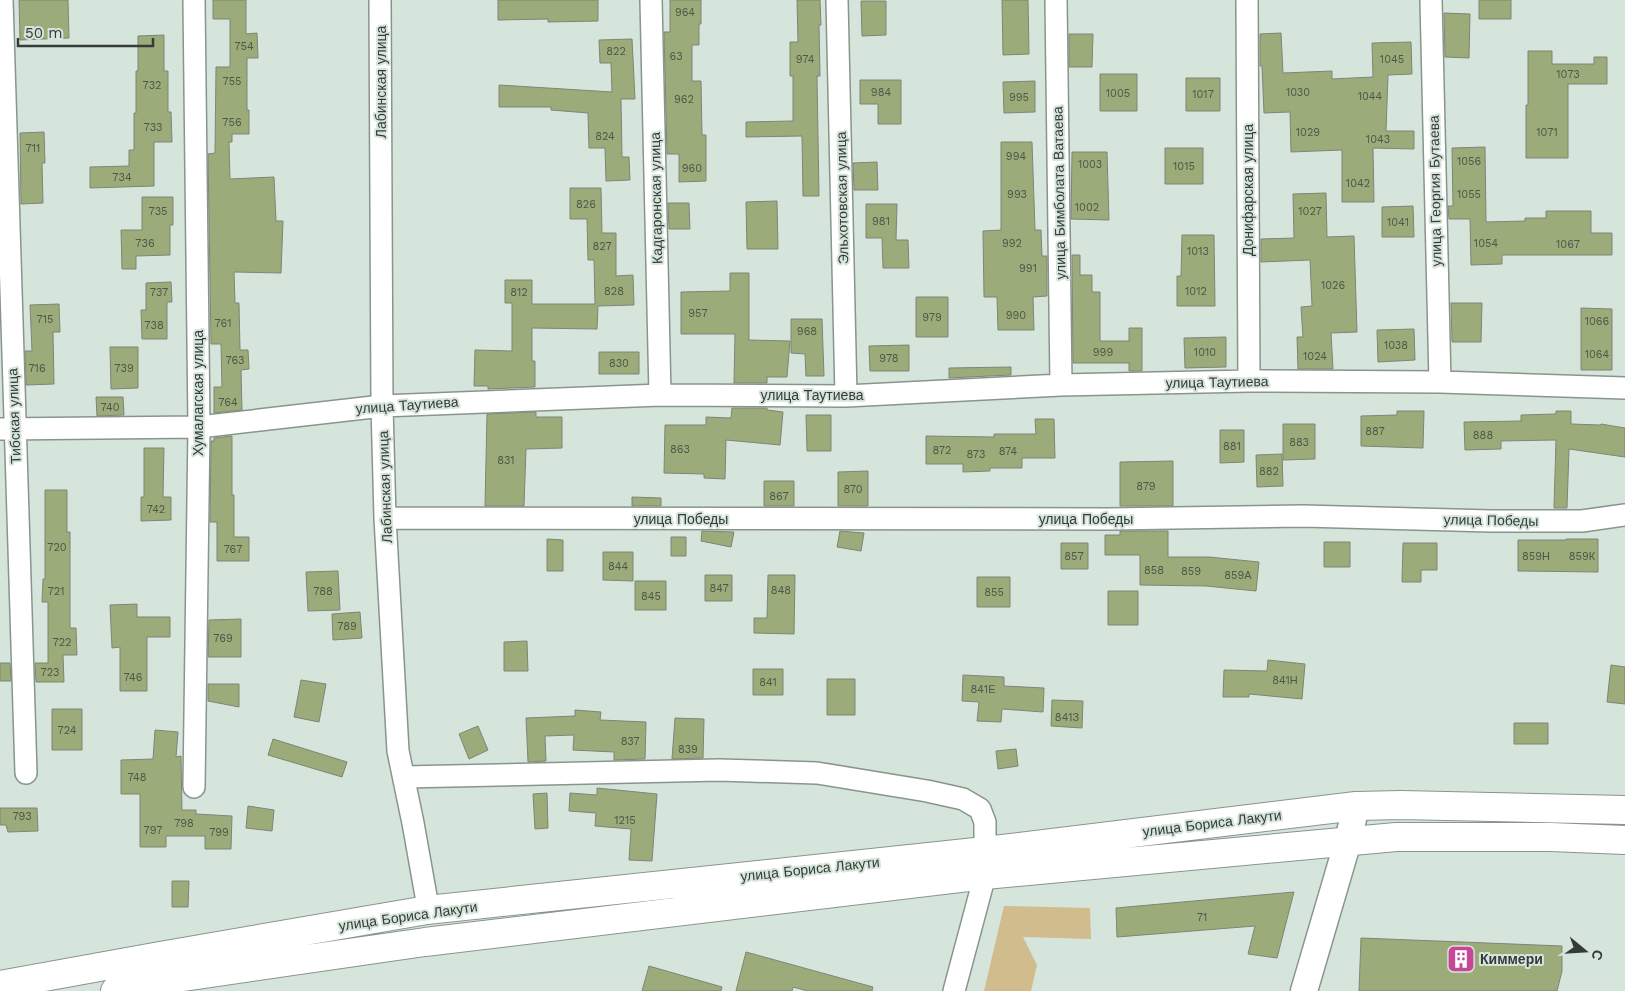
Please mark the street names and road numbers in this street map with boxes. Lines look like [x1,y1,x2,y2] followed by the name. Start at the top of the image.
[373,25,389,138] street label: Лабинская улица
[1049,106,1069,280] street label: улица Бимболата Ватаева
[1426,115,1444,267] street label: улица Георгия Бутаева
[1240,124,1256,256] street label: Донифарская улица
[833,131,851,265] street label: Эльхотовская улица
[647,132,665,264] street label: Кадгаронская улица
[190,330,206,456] street label: Хумалагская улица
[4,368,24,464] street label: Тибская улица
[1165,373,1269,391] street label: улица Таутиева
[761,387,864,403] street label: улица Таутиева
[355,393,459,417] street label: улица Таутиева
[375,430,395,544] street label: Лабинская улица
[634,511,728,527] street label: улица Победы
[1039,511,1133,527] street label: улица Победы
[1444,511,1538,529] street label: улица Победы
[1142,807,1282,839] street label: улица Бориса Лакути
[740,854,880,884] street label: улица Бориса Лакути
[338,898,478,934] street label: улица Бориса Лакути

